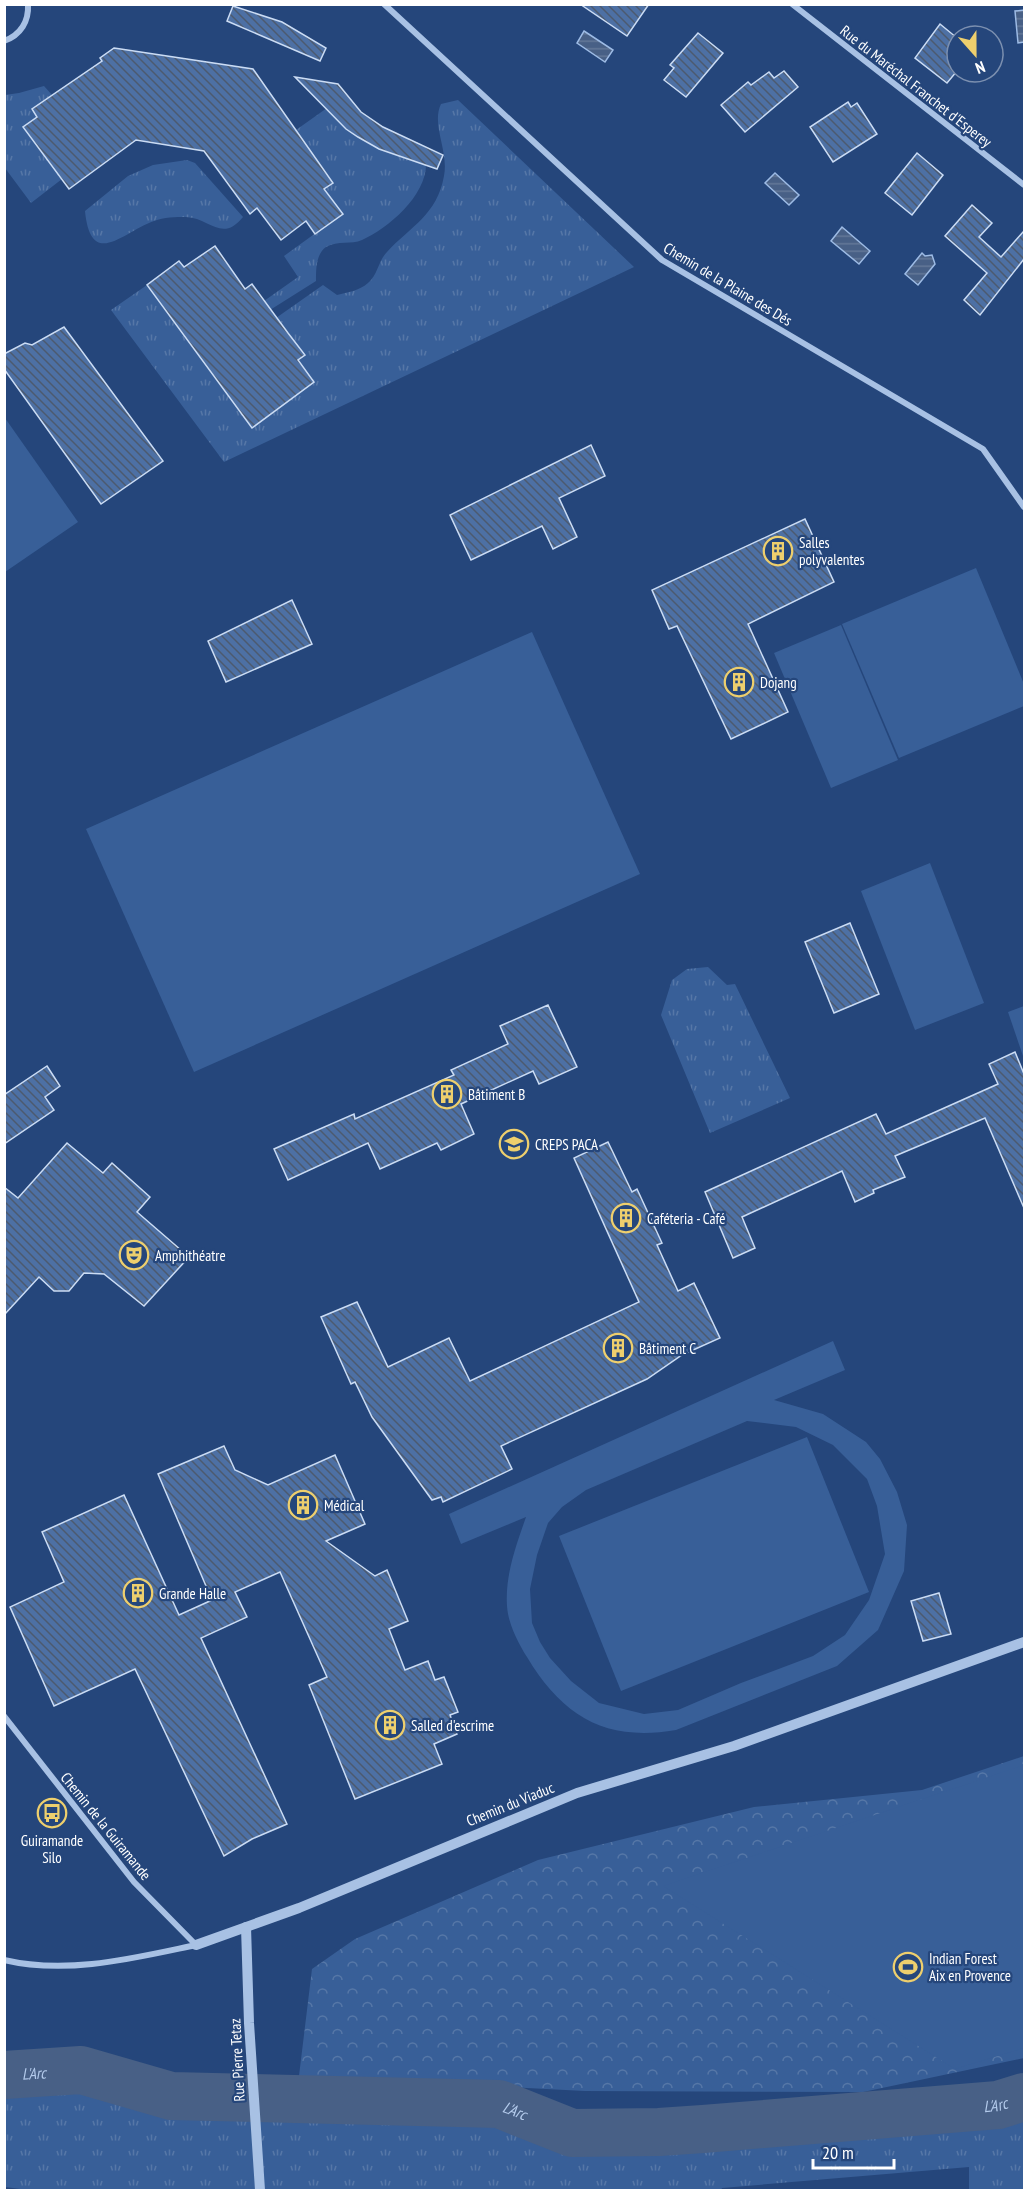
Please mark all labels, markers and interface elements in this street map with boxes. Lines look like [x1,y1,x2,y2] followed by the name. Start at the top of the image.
[836,21,996,151] street label: Rue du Maréchal Franchet d'Esperey
[945,24,1005,84] north arrow
[973,57,988,79] text: N
[660,238,796,330] street label: Chemin de la Plaine des Dés
[799,533,865,569] place label: Salles polyvalentes
[762,535,794,567] building icon: Salles polyvalentes
[723,666,755,698] building icon: Dojang
[760,673,797,692] place label: Dojang
[431,1078,463,1110] building icon: Bâtiment B
[468,1085,525,1104] place label: Bâtiment B
[498,1128,530,1160] school or university icon: CREPS PACA
[535,1135,599,1154] place label: CREPS PACA
[610,1202,642,1234] building icon: Caféteria - Café
[647,1209,725,1228] place label: Caféteria - Café
[118,1239,150,1271] theatre icon: Amphithéatre
[155,1246,226,1265] place label: Amphithéatre
[602,1332,634,1364] building icon: Bâtiment C
[639,1339,696,1358] place label: Bâtiment C
[287,1489,319,1521] building icon: Médical
[324,1496,365,1515] place label: Médical
[122,1577,154,1609] building icon: Grande Halle
[159,1584,226,1603] place label: Grande Halle
[374,1709,406,1741] building icon: Salled d'escrime
[411,1716,494,1735] place label: Salled d'escrime
[57,1768,155,1884] street label: Chemin de la Guiramande
[463,1778,557,1830] street label: Chemin du Viaduc
[36,1797,68,1829] bus stop icon: Guiramande Silo
[21,1831,83,1867] place label: Guiramande Silo
[929,1949,1011,1985] place label: Indian Forest Aix en Provence
[892,1951,924,1983] sports icon: Indian Forest Aix en Provence
[225,2018,249,2102] street label: Rue Pierre Tetaz
[21,2062,49,2084] water label: L'Arc
[983,2092,1012,2116] water label: L'Arc
[500,2097,532,2125] water label: L'Arc
[813,2132,894,2170] scale bar
[822,2141,854,2164] text: 20 m

